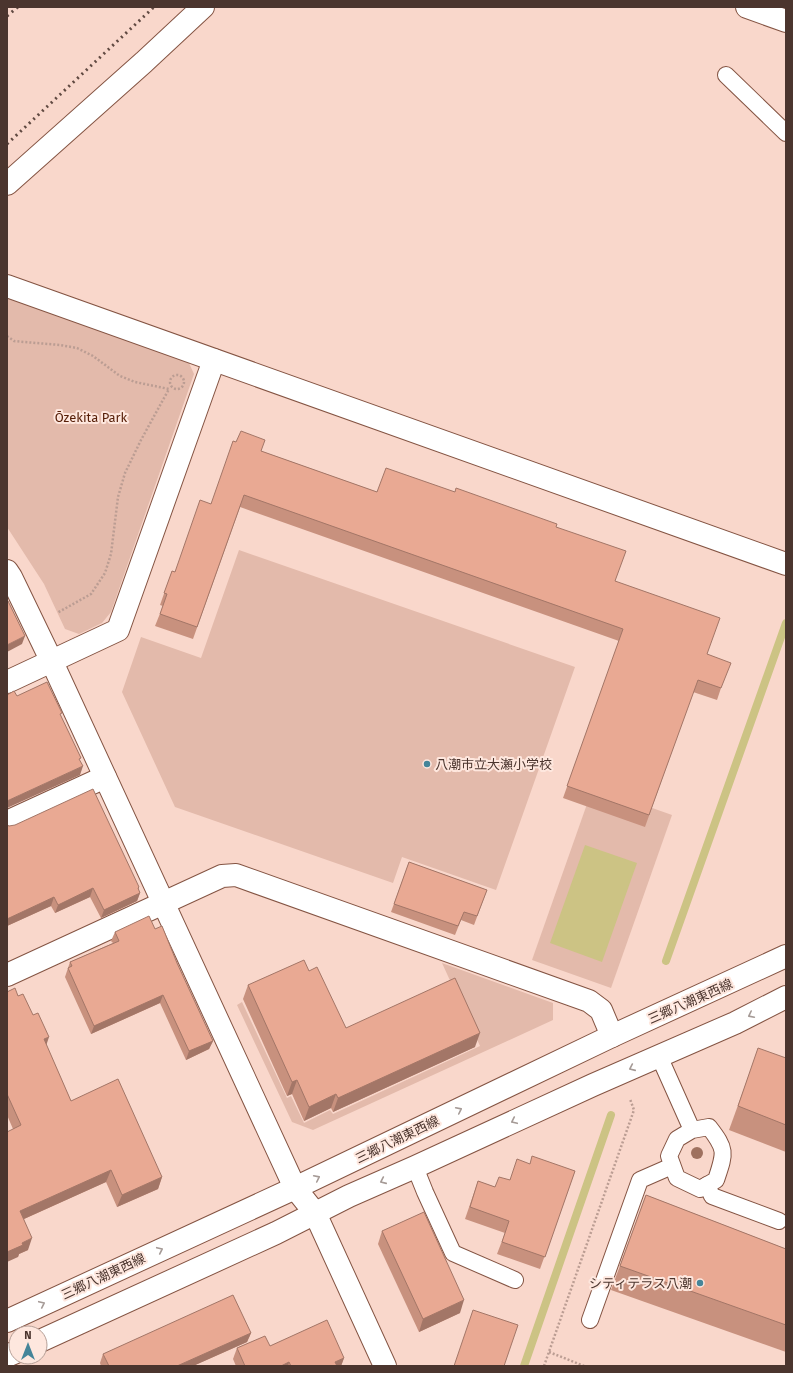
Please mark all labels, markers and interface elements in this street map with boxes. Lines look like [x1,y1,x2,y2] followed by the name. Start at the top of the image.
[55,410,128,425] park label: Ōzekita Park
[435,757,552,772] place label: 八潮市立大瀬小学校
[422,759,432,769] marker: 八潮市立大瀬小学校
[646,976,735,1027] street label: 三郷八潮東西線
[748,1010,755,1018] one-way arrow
[629,1063,637,1071] one-way arrow
[455,1107,462,1115] one-way arrow
[353,1113,441,1166] street label: 三郷八潮東西線
[511,1117,518,1125] one-way arrow
[312,1175,320,1183] one-way arrow
[380,1176,387,1184] one-way arrow
[156,1247,164,1255] one-way arrow
[59,1250,148,1302] street label: 三郷八潮東西線
[589,1276,692,1291] place label: シティテラス八潮
[695,1278,705,1288] marker: シティテラス八潮
[38,1301,46,1309] one-way arrow
[8,1325,48,1365] north arrow
[24,1329,32,1342] text: N

